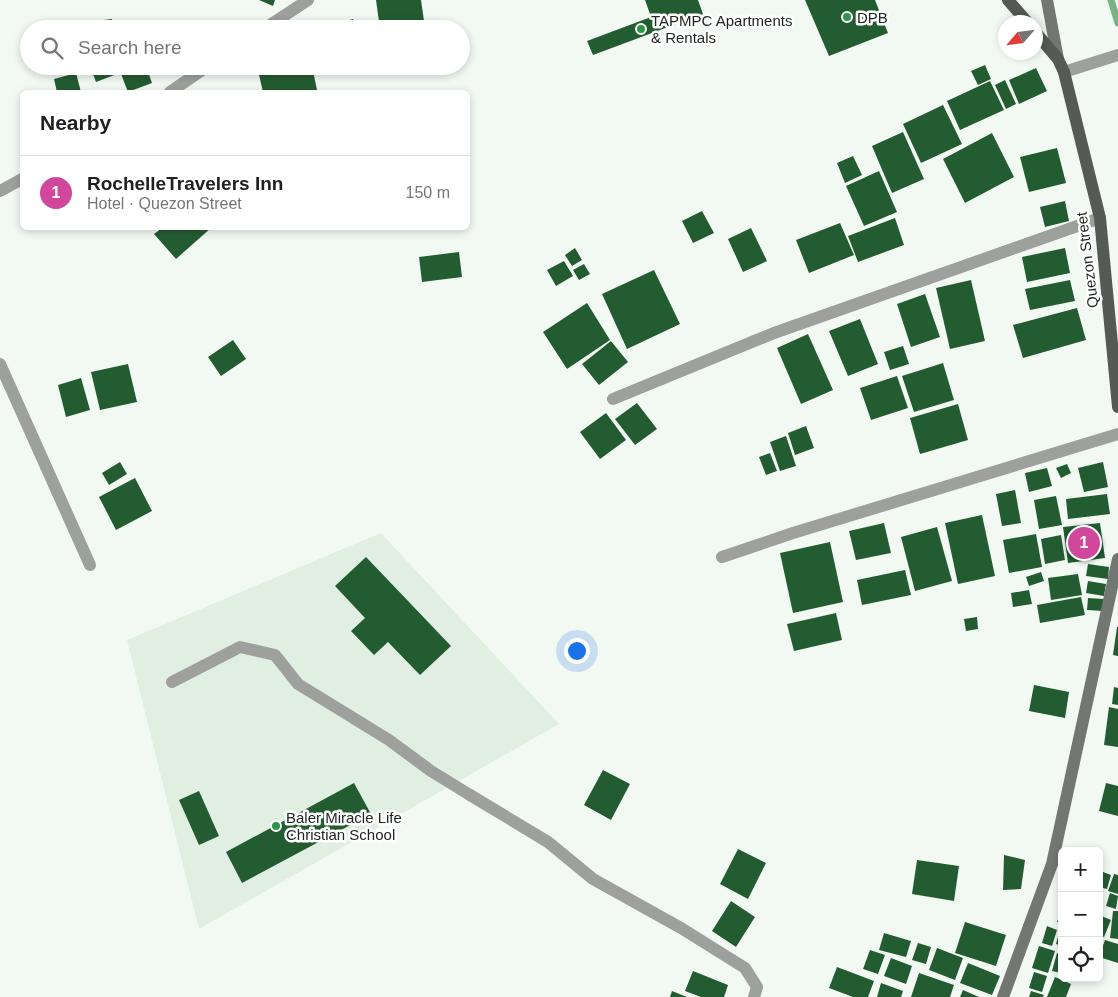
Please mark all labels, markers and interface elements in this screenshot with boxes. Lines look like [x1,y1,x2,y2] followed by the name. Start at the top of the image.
[857,9,888,26] place label: DPB
[841,11,853,23] marker: DPB
[651,12,792,46] place label: TAPMPC Apartments & Rentals
[998,15,1043,60] north arrow
[20,20,470,75] search box
[635,23,647,35] marker: TAPMPC Apartments & Rentals
[38,34,66,62] icon: search
[78,37,182,58] text: Search here
[40,111,111,134] text: Nearby
[87,173,283,194] text: RochelleTravelers Inn
[52,184,60,201] text: 1
[406,184,450,201] text: 150 m
[87,195,242,212] text: Hotel · Quezon Street
[1073,210,1101,309] street label: Quezon Street
[1068,524,1100,562] pin: 1
[564,638,590,664] your location
[286,809,402,843] place label: Baler Miracle Life Christian School
[270,820,282,832] marker: Baler Miracle Life Christian School
[1058,847,1103,982] map controls
[1058,847,1103,892] button: +
[1058,892,1103,937] button: −
[1058,937,1103,982] button: locate

